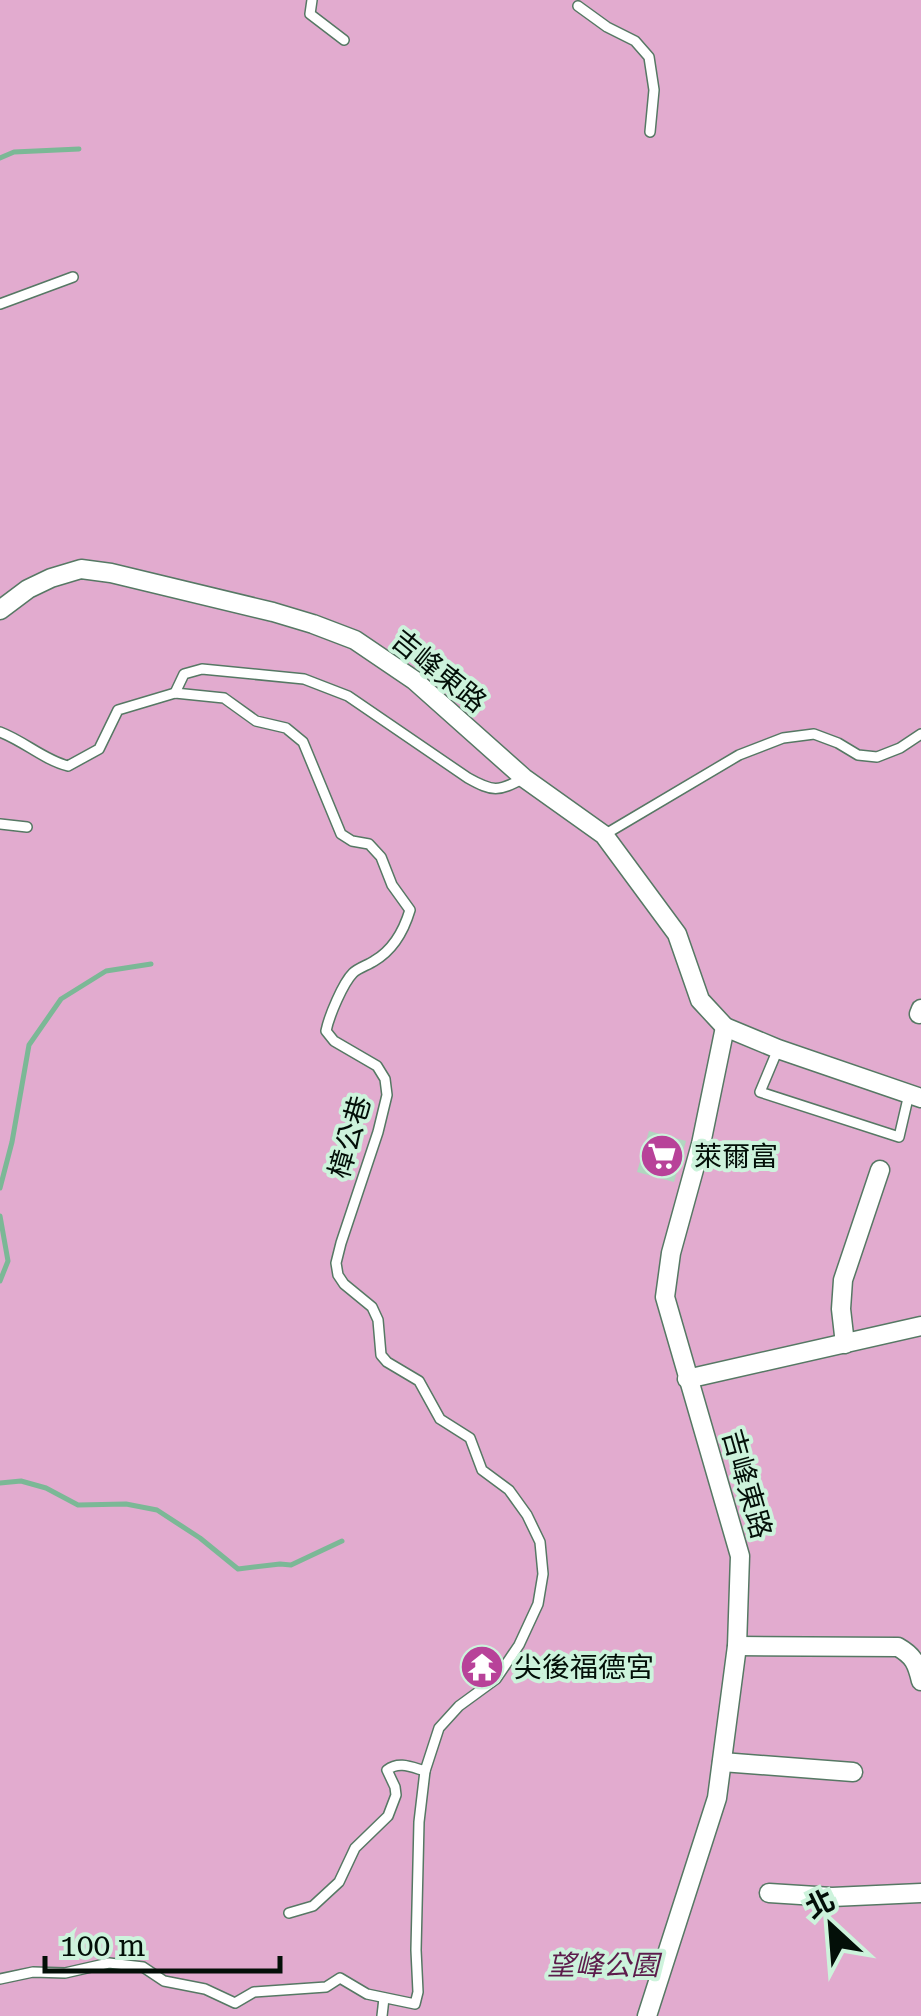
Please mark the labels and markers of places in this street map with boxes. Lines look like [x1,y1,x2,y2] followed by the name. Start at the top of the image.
[639,1133,685,1179] supermarket icon: 萊爾富
[694,1140,778,1173] place label: 萊爾富
[459,1644,505,1690] temple icon: 尖後福德宮
[514,1651,654,1684] place label: 尖後福德宮

